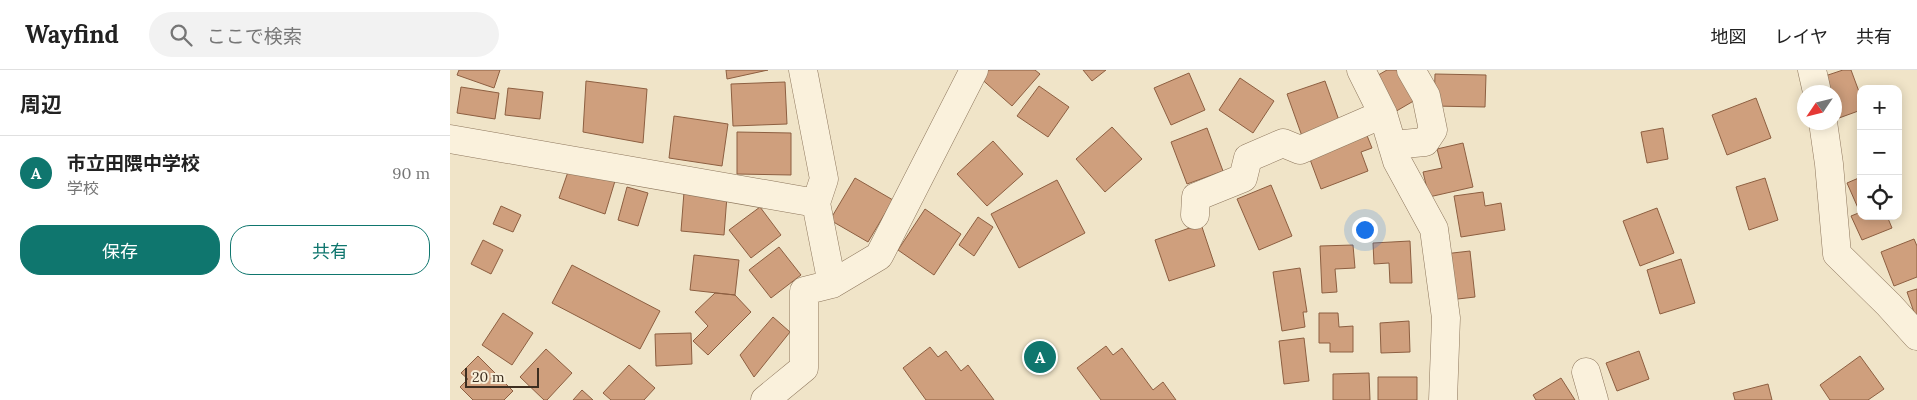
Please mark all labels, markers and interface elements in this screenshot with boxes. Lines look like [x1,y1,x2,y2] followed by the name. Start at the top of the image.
[149,12,499,57] search box
[25,19,119,50] text: Wayfind
[167,21,195,49] icon: search
[207,24,302,48] text: ここで検索
[1711,25,1747,48] text: 地図
[1775,25,1828,48] text: レイヤ
[1856,25,1892,48] text: 共有
[1797,85,1842,130] north arrow
[1857,85,1902,220] map controls
[1857,85,1902,130] button: +
[20,91,62,118] text: 周辺
[1857,130,1902,175] button: −
[67,151,200,175] text: 市立田隈中学校
[31,163,41,183] text: A
[392,163,430,183] text: 90 m
[1857,175,1902,220] button: locate
[67,178,99,198] text: 学校
[1352,217,1378,243] your location
[20,225,220,275] button: 保存
[230,225,430,275] button: 共有
[1024,338,1056,376] pin: A
[465,365,539,388] scale bar
[472,368,504,386] text: 20 m

